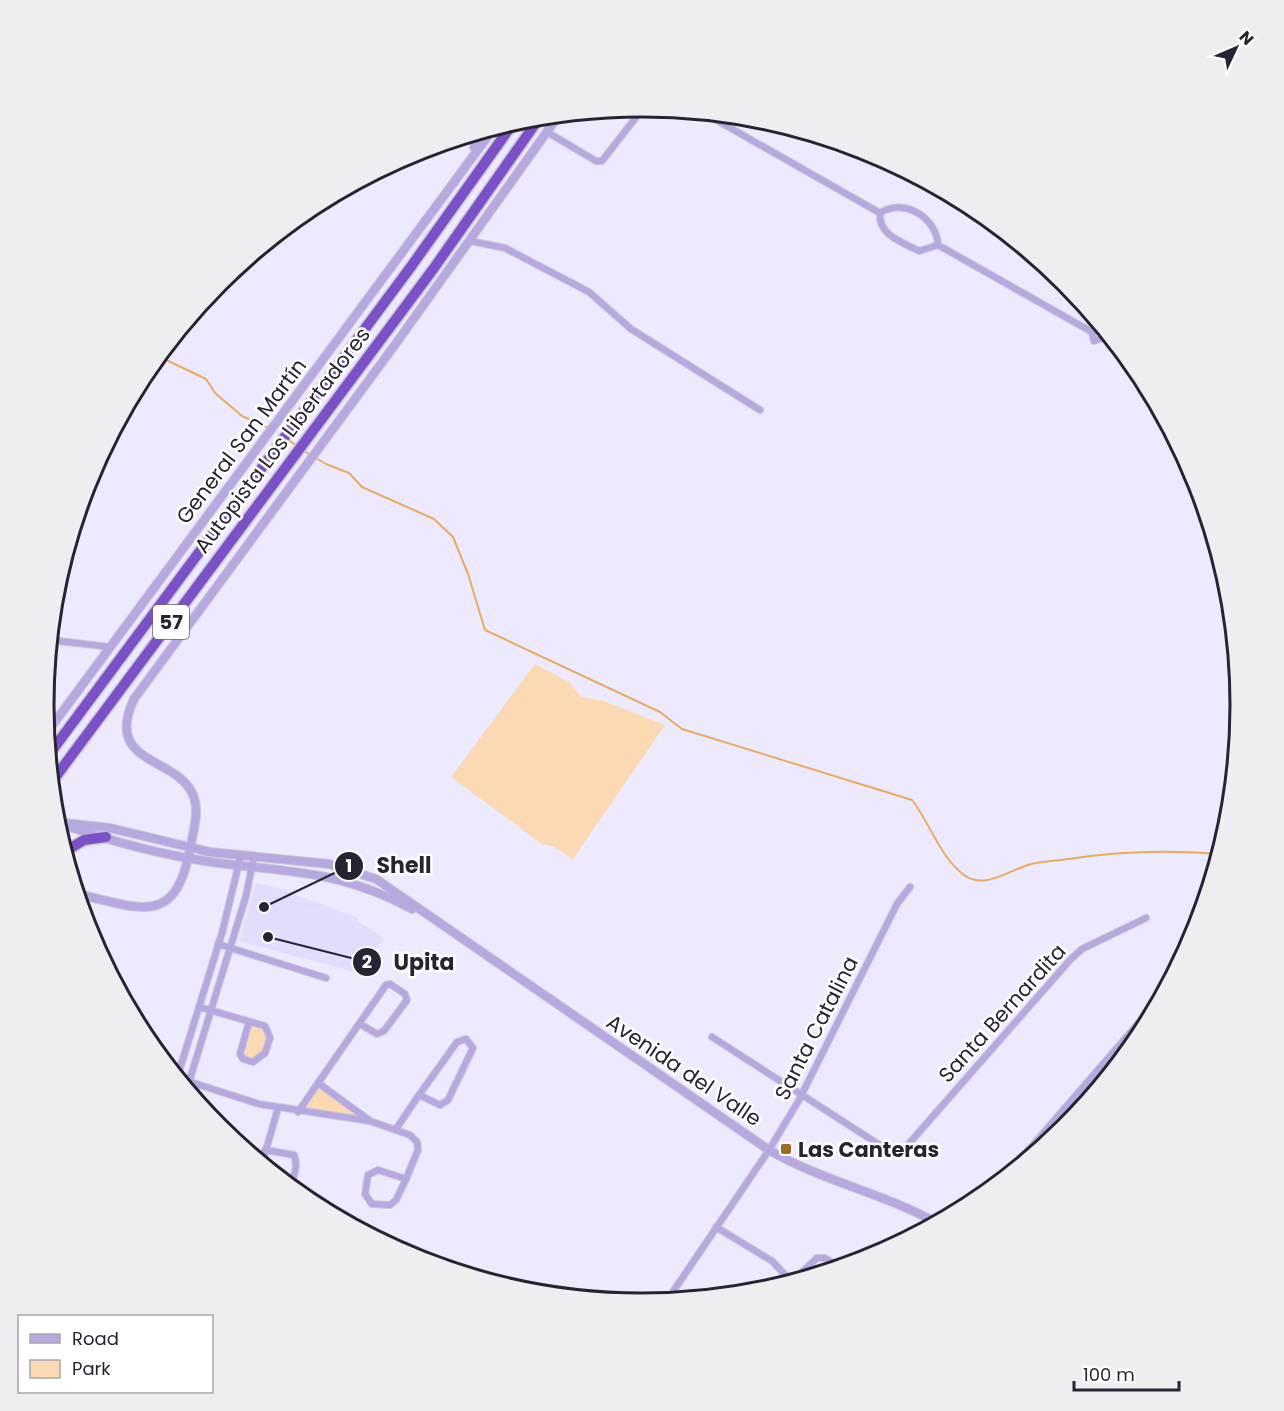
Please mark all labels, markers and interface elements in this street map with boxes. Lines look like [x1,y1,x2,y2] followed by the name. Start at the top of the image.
[1206,18,1266,78] north arrow
[1234,26,1259,50] text: N
[187,321,377,559] street label: Autopista Los Libertadores
[169,352,313,530] street label: General San Martín
[153,605,189,639] road number: 57
[334,846,443,886] callout: Shell
[377,850,431,881] text: Shell
[346,853,352,878] text: 1
[932,937,1072,1089] street label: Santa Bernardita
[352,942,467,982] callout: Upita
[394,947,454,978] text: Upita
[362,949,372,974] text: 2
[767,951,865,1105] street label: Santa Catalina
[601,1007,767,1133] street label: Avenida del Valle
[798,1135,939,1164] place label: Las Canteras
[779,1142,793,1156] marker: Las Canteras
[18,1315,213,1393] legend
[72,1326,119,1351] text: Road
[1074,1354,1179,1392] scale bar
[72,1356,111,1381] text: Park
[1083,1362,1135,1387] text: 100 m

